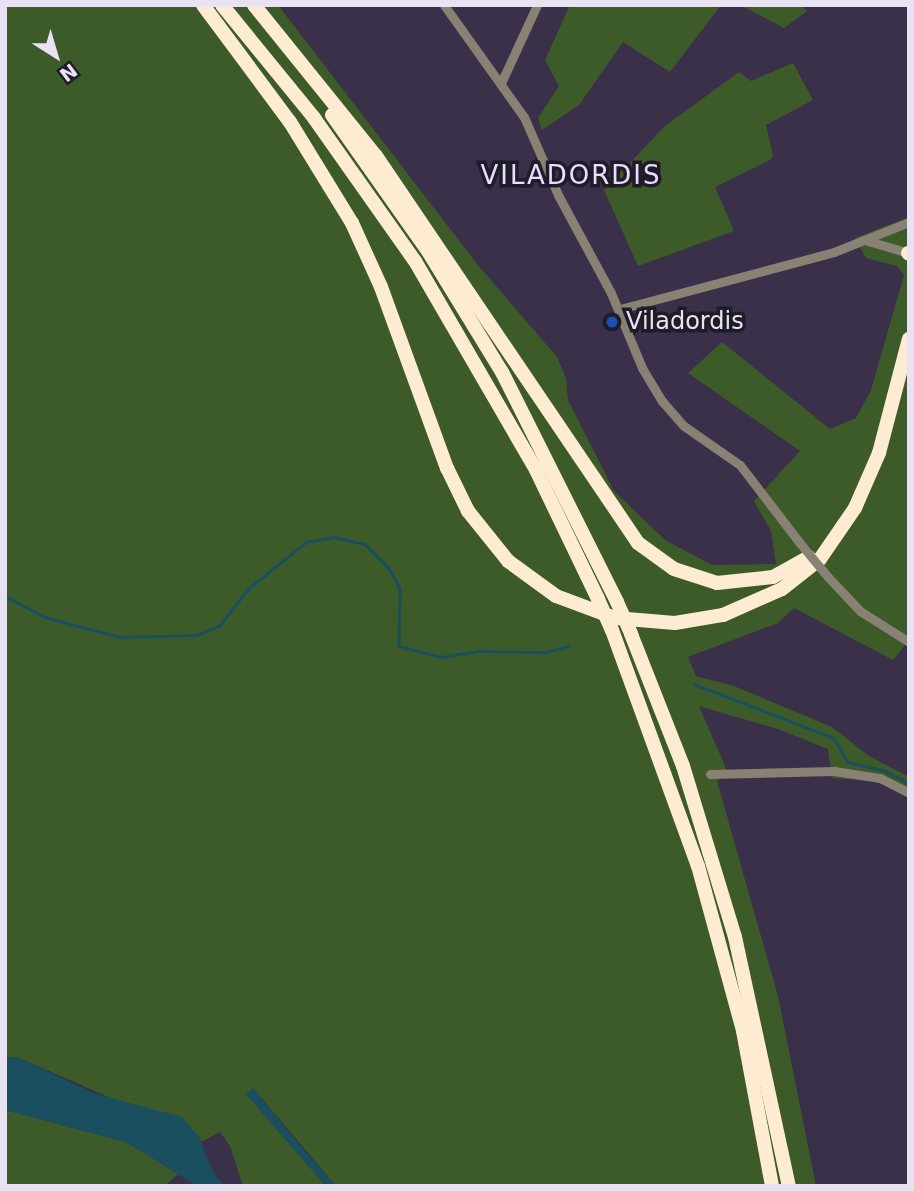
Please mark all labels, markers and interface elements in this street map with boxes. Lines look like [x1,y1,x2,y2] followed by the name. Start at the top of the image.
[21,21,91,91] north arrow
[56,59,82,86] text: N
[482,160,660,192] district label: VILADORDIS
[626,308,744,336] place label: Viladordis
[604,314,620,330] marker: Viladordis

